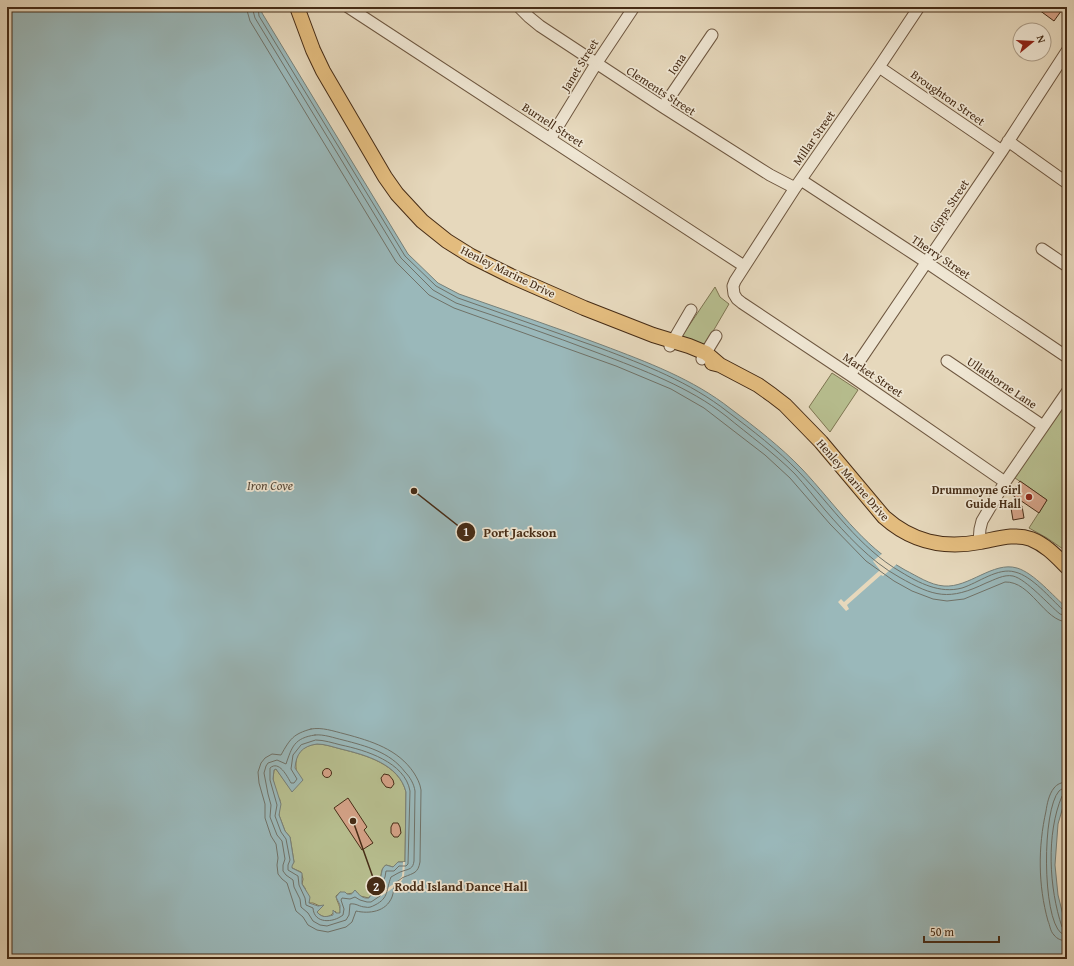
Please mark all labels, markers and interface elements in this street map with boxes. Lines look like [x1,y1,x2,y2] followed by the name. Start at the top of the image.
[1012,22,1052,62] north arrow
[1033,33,1050,45] text: N
[556,35,603,96] street label: Janet Street
[663,49,690,78] street label: Iona
[623,62,700,120] street label: Clements Street
[908,66,989,130] street label: Broughton Street
[519,98,588,151] street label: Burnell Street
[788,106,839,169] street label: Millar Street
[924,175,973,236] street label: Gipps Street
[908,231,975,283] street label: Therry Street
[458,241,559,302] street label: Henley Marine Drive
[840,348,907,401] street label: Market Street
[964,353,1041,413] street label: Ullathorne Lane
[813,435,894,525] street label: Henley Marine Drive
[247,476,293,495] water label: Iron Cove
[932,481,1021,512] place label: Drummoyne Girl Guide Hall
[1024,492,1034,502] marker: Drummoyne Girl Guide Hall
[456,520,565,545] callout: Port Jackson
[463,523,469,540] text: 1
[484,523,557,542] text: Port Jackson
[366,874,536,899] callout: Rodd Island Dance Hall
[394,877,528,896] text: Rodd Island Dance Hall
[373,878,379,895] text: 2
[924,918,999,944] scale bar
[930,923,954,940] text: 50 m

